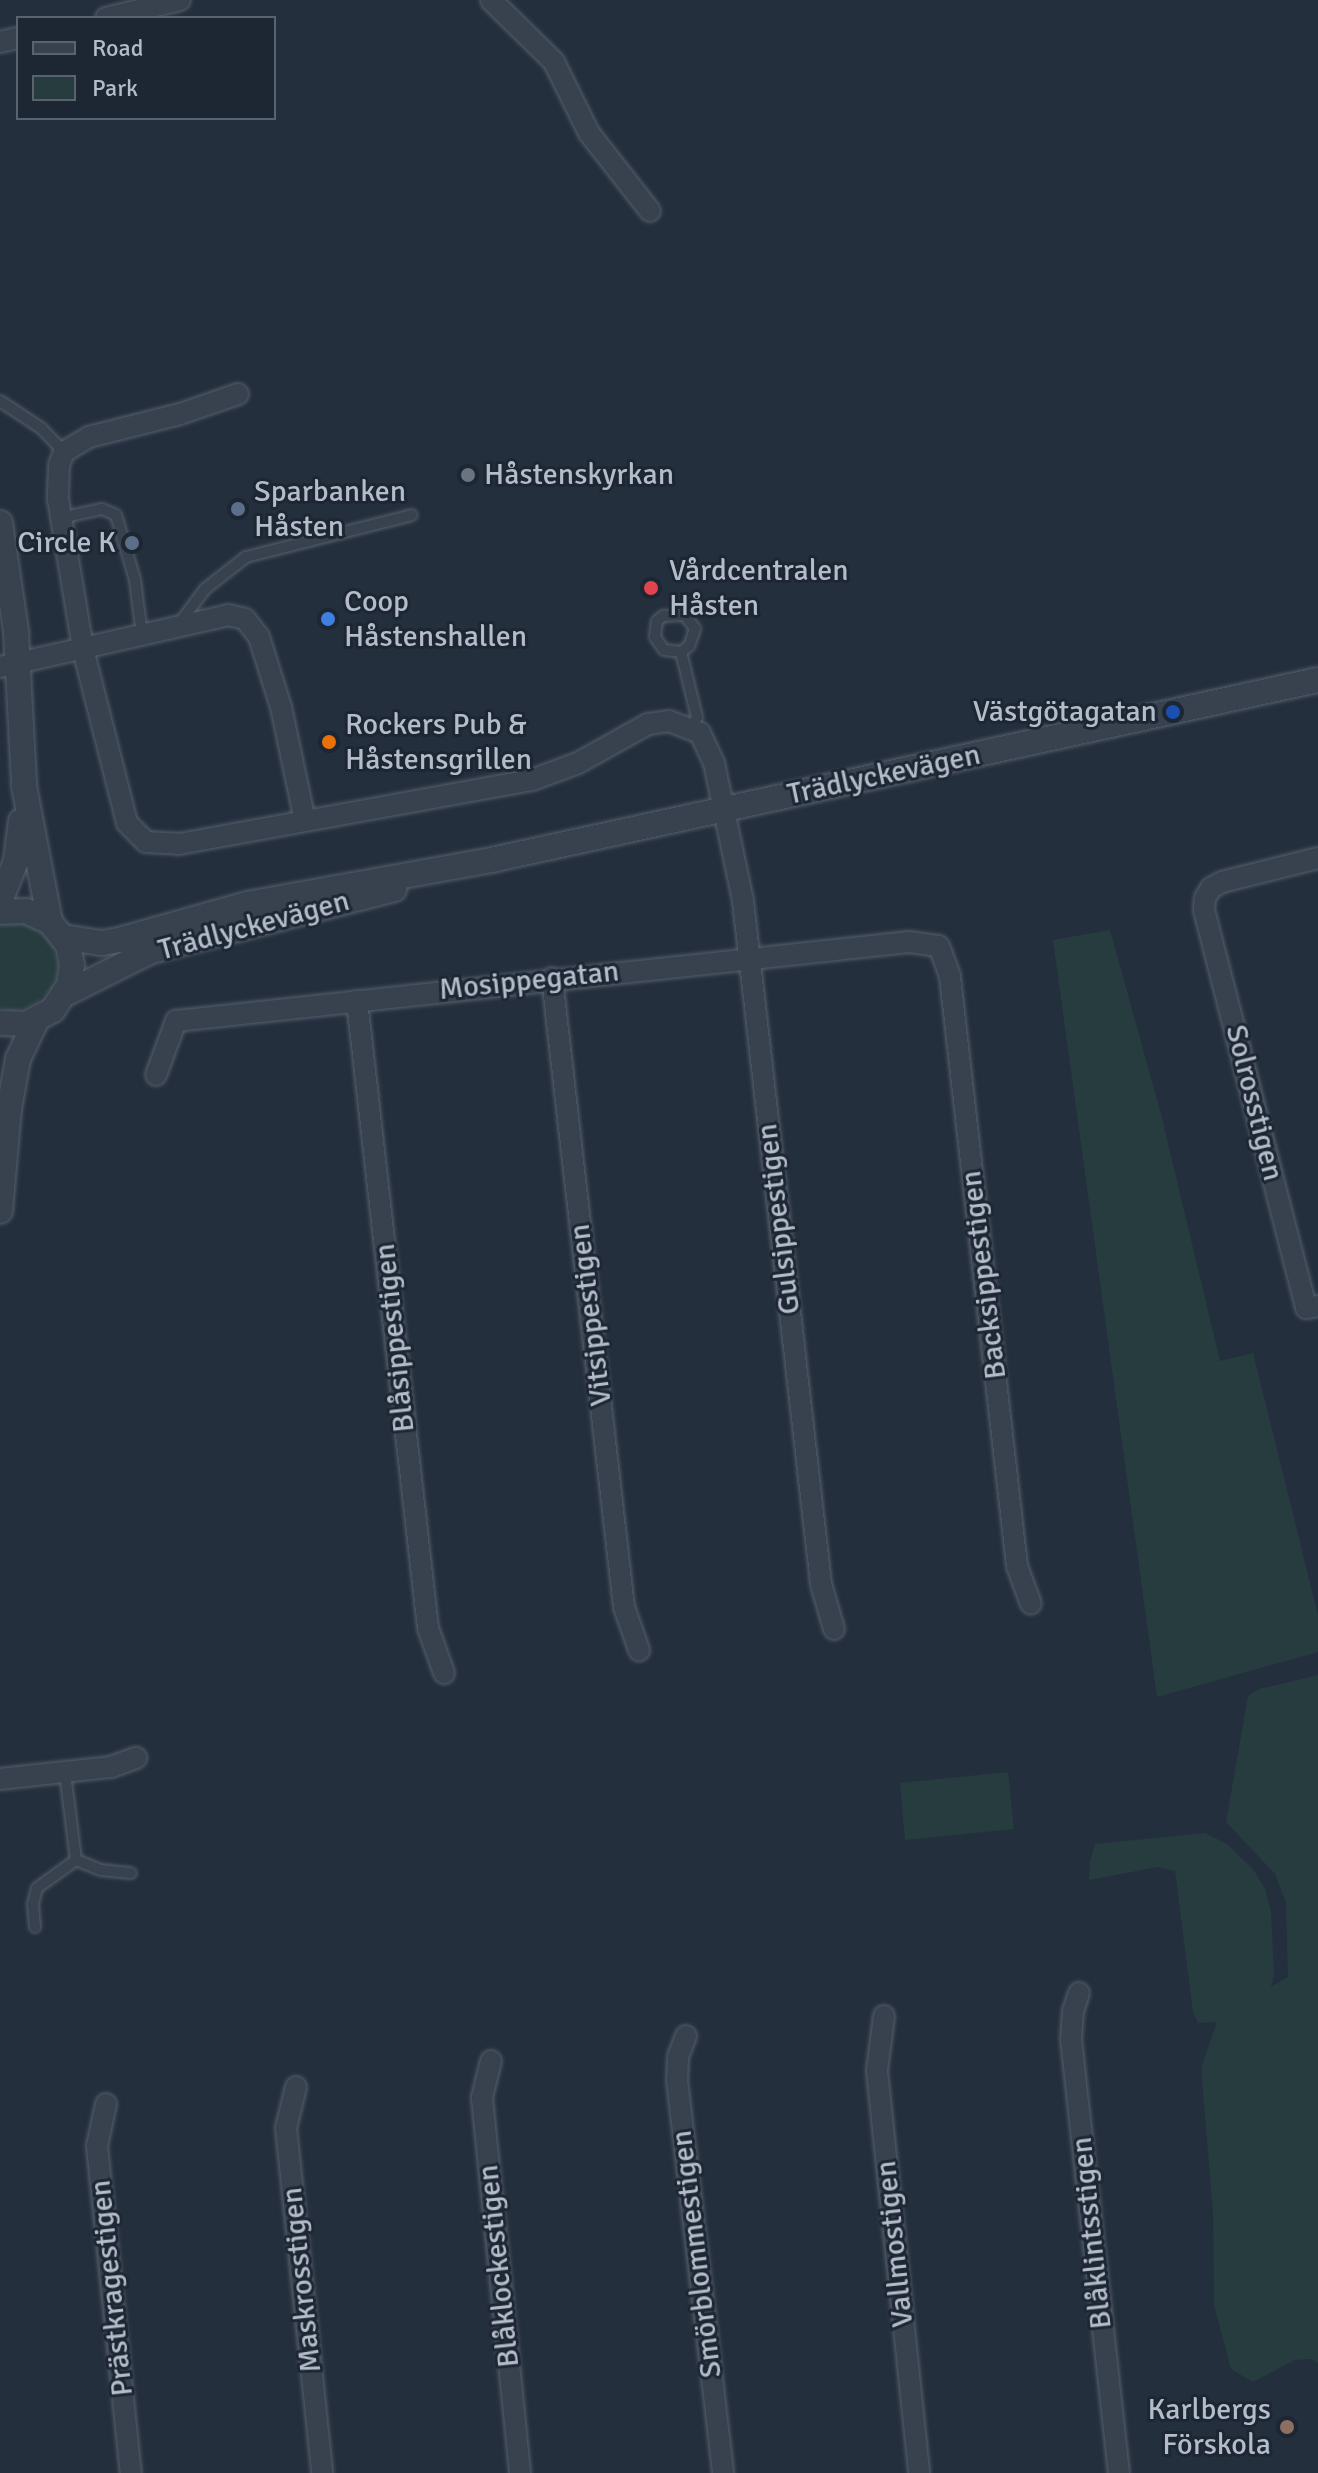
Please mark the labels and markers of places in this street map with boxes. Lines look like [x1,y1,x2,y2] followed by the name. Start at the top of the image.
[484,457,674,493] place label: Håstenskyrkan
[459,466,477,484] marker: Håstenskyrkan
[254,474,406,544] place label: Sparbanken Håsten
[229,500,247,518] marker: Sparbanken Håsten
[17,525,116,561] place label: Circle K
[123,534,141,552] marker: Circle K
[669,553,849,624] place label: Vårdcentralen Håsten
[640,577,662,599] marker: Vårdcentralen Håsten
[344,584,527,654] place label: Coop Håstenshallen
[319,610,337,628] marker: Coop Håstenshallen
[973,694,1157,730] place label: Västgötagatan
[1164,703,1182,721] marker: Västgötagatan
[345,707,532,778] place label: Rockers Pub & Håstensgrillen
[320,733,338,751] marker: Rockers Pub & Håstensgrillen
[1147,2392,1271,2462] place label: Karlbergs Förskola
[1278,2418,1296,2436] marker: Karlbergs Förskola

